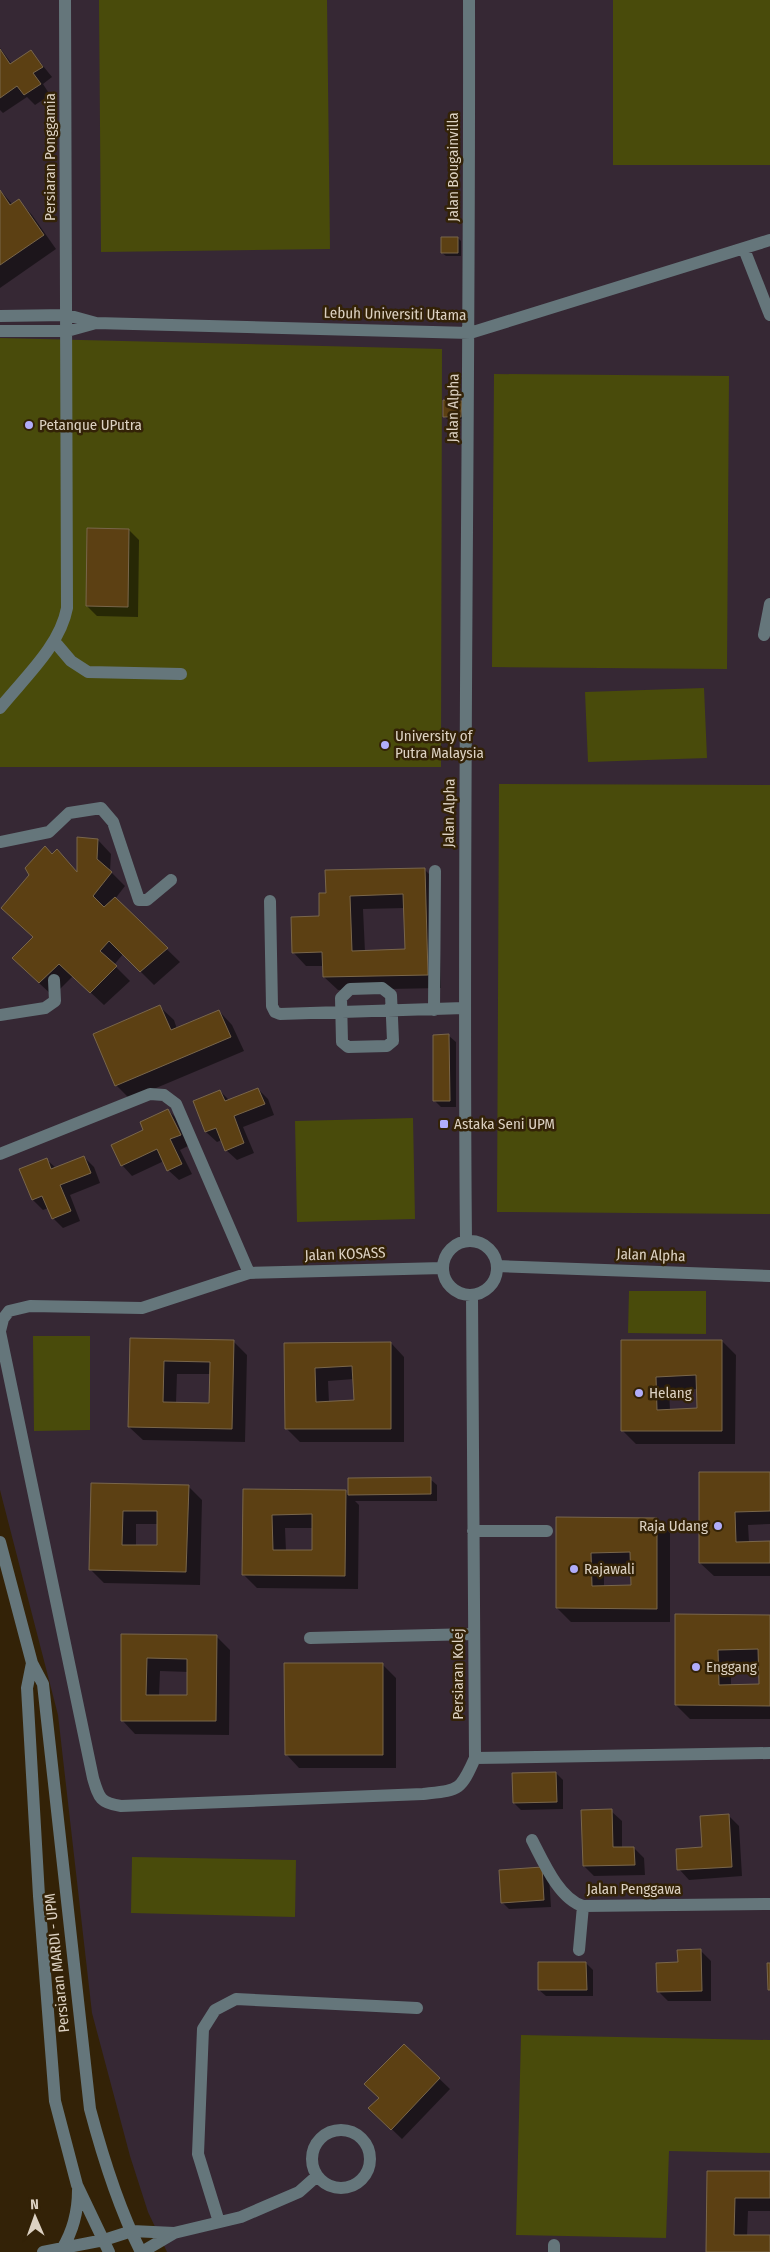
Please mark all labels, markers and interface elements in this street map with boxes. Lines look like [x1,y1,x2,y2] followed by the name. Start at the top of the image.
[41,93,59,221] street label: Persiaran Ponggamia
[444,112,462,222] street label: Jalan Bougainvilla
[323,304,467,324] street label: Lebuh Universiti Utama
[443,373,463,443] street label: Jalan Alpha
[39,416,142,434] place label: Petanque UPutra
[23,419,35,431] marker: Petanque UPutra
[395,727,484,762] place label: University of Putra Malaysia
[379,739,391,751] marker: University of Putra Malaysia
[439,778,459,848] street label: Jalan Alpha
[454,1115,555,1133] place label: Astaka Seni UPM
[438,1118,450,1130] marker: Astaka Seni UPM
[304,1244,386,1264] street label: Jalan KOSASS
[616,1245,686,1265] street label: Jalan Alpha
[649,1384,692,1402] place label: Helang
[633,1387,645,1399] marker: Helang
[639,1517,708,1535] place label: Raja Udang
[712,1520,724,1532] marker: Raja Udang
[584,1560,635,1578] place label: Rajawali
[568,1563,580,1575] marker: Rajawali
[449,1628,467,1720] street label: Persiaran Kolej
[706,1658,757,1676] place label: Enggang
[690,1661,702,1673] marker: Enggang
[587,1880,681,1898] street label: Jalan Penggawa
[41,1893,73,2033] street label: Persiaran MARDI - UPM
[10,2192,60,2242] north arrow
[30,2196,39,2213] text: N

